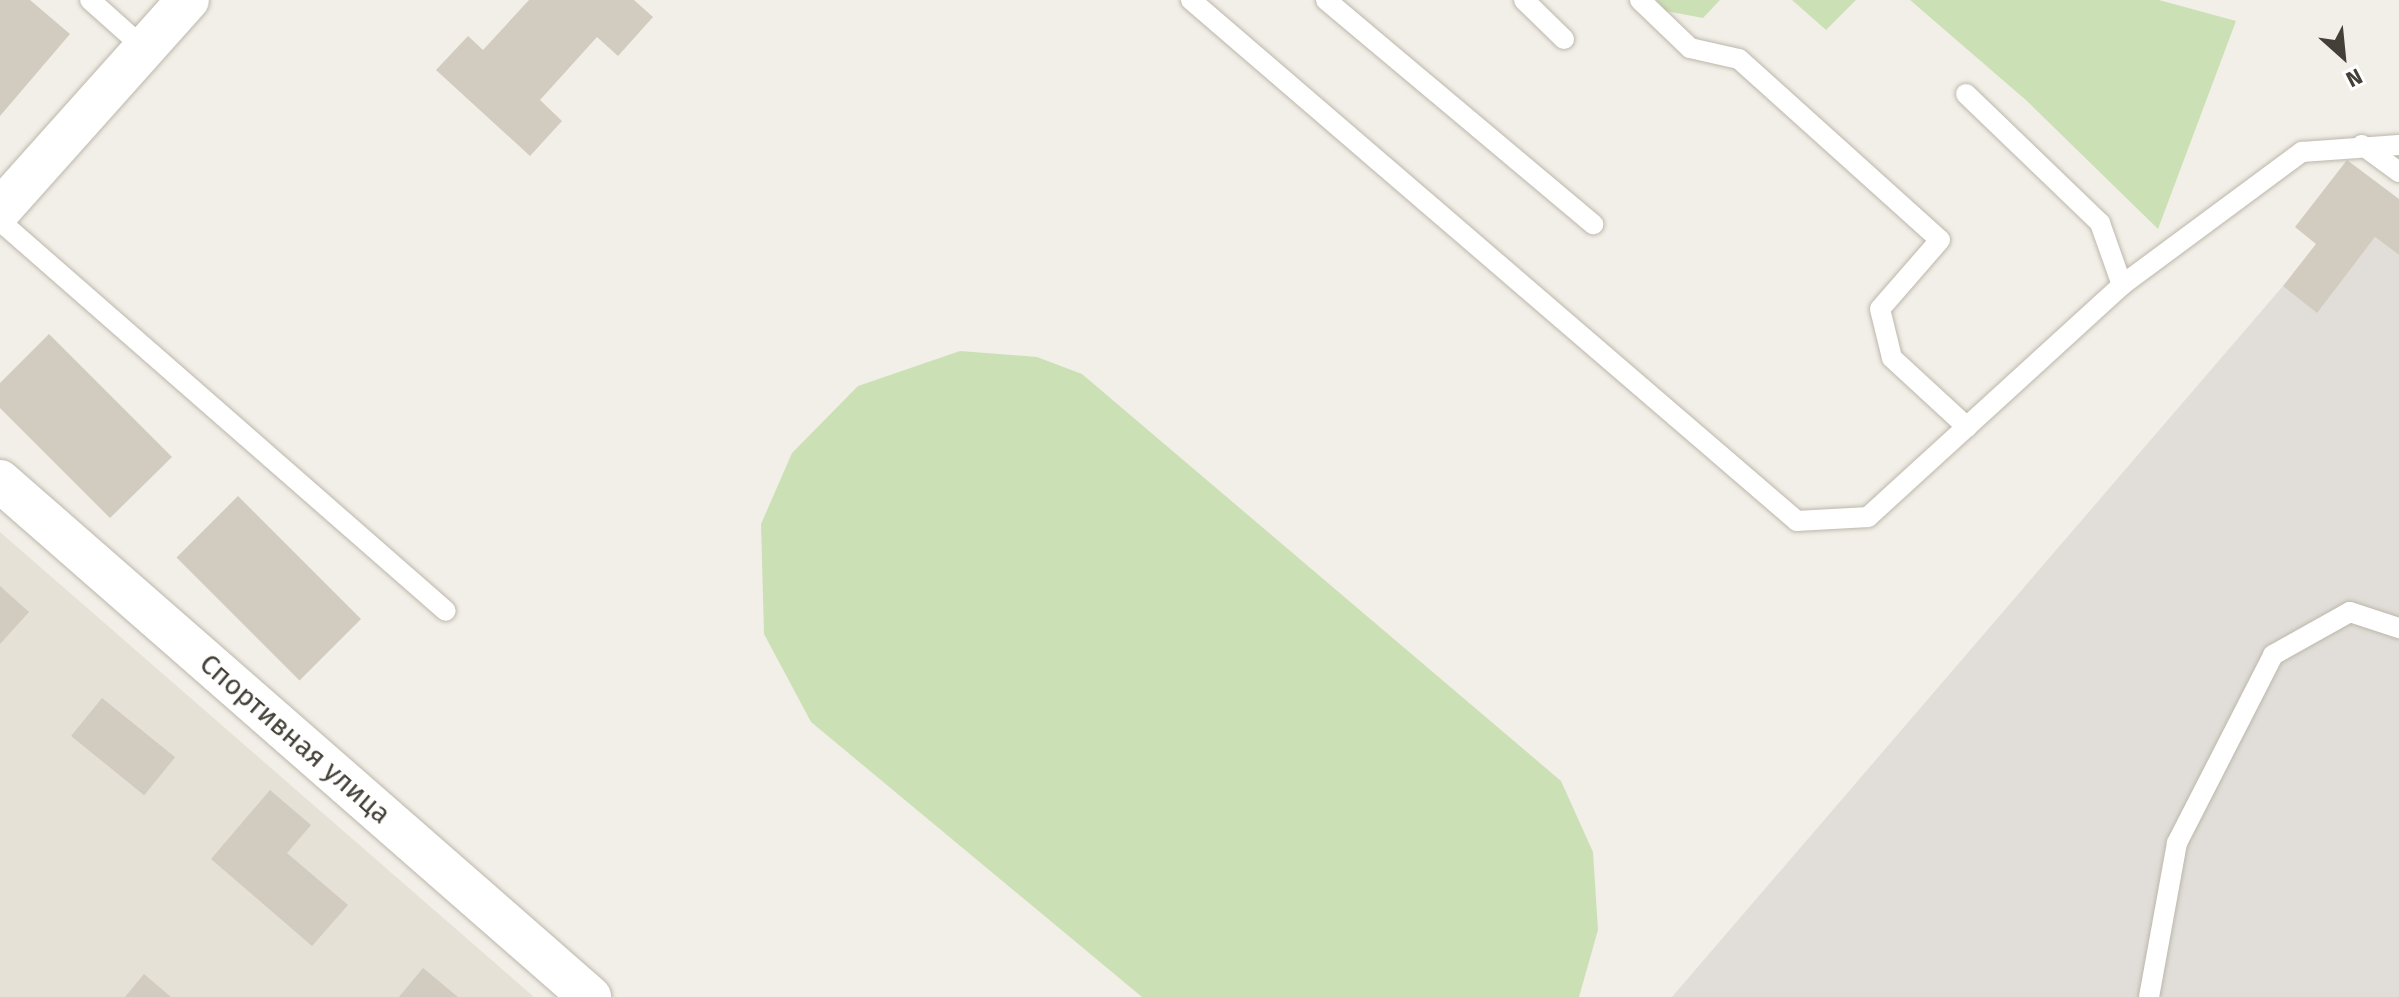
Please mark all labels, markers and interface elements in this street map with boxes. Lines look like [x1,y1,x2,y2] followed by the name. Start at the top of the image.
[2303,16,2383,96] north arrow
[2341,62,2367,93] text: N
[193,647,397,831] street label: Спортивная улица

